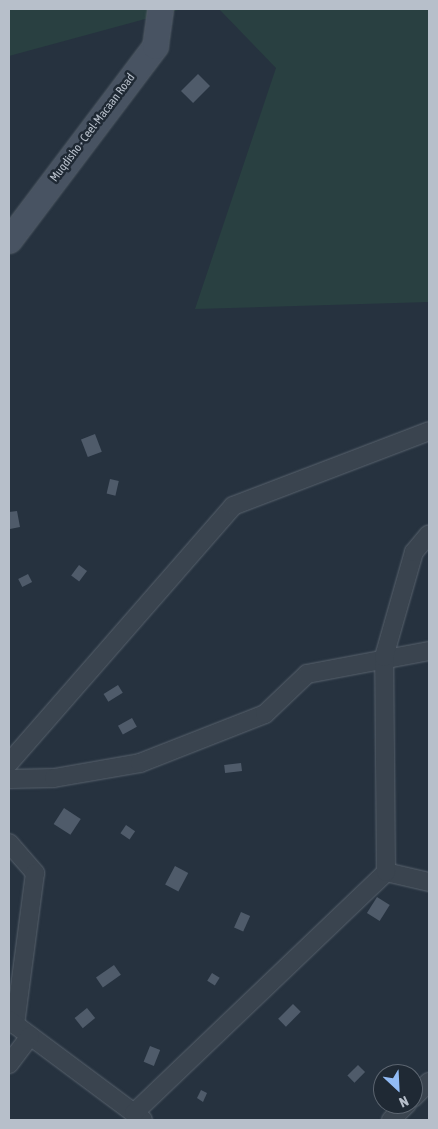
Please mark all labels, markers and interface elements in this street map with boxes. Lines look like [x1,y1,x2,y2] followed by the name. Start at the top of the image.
[48,71,138,185] street label: Muqdisho - Ceel-Macaan Road
[373,1064,423,1114] north arrow
[397,1093,411,1111] text: N

